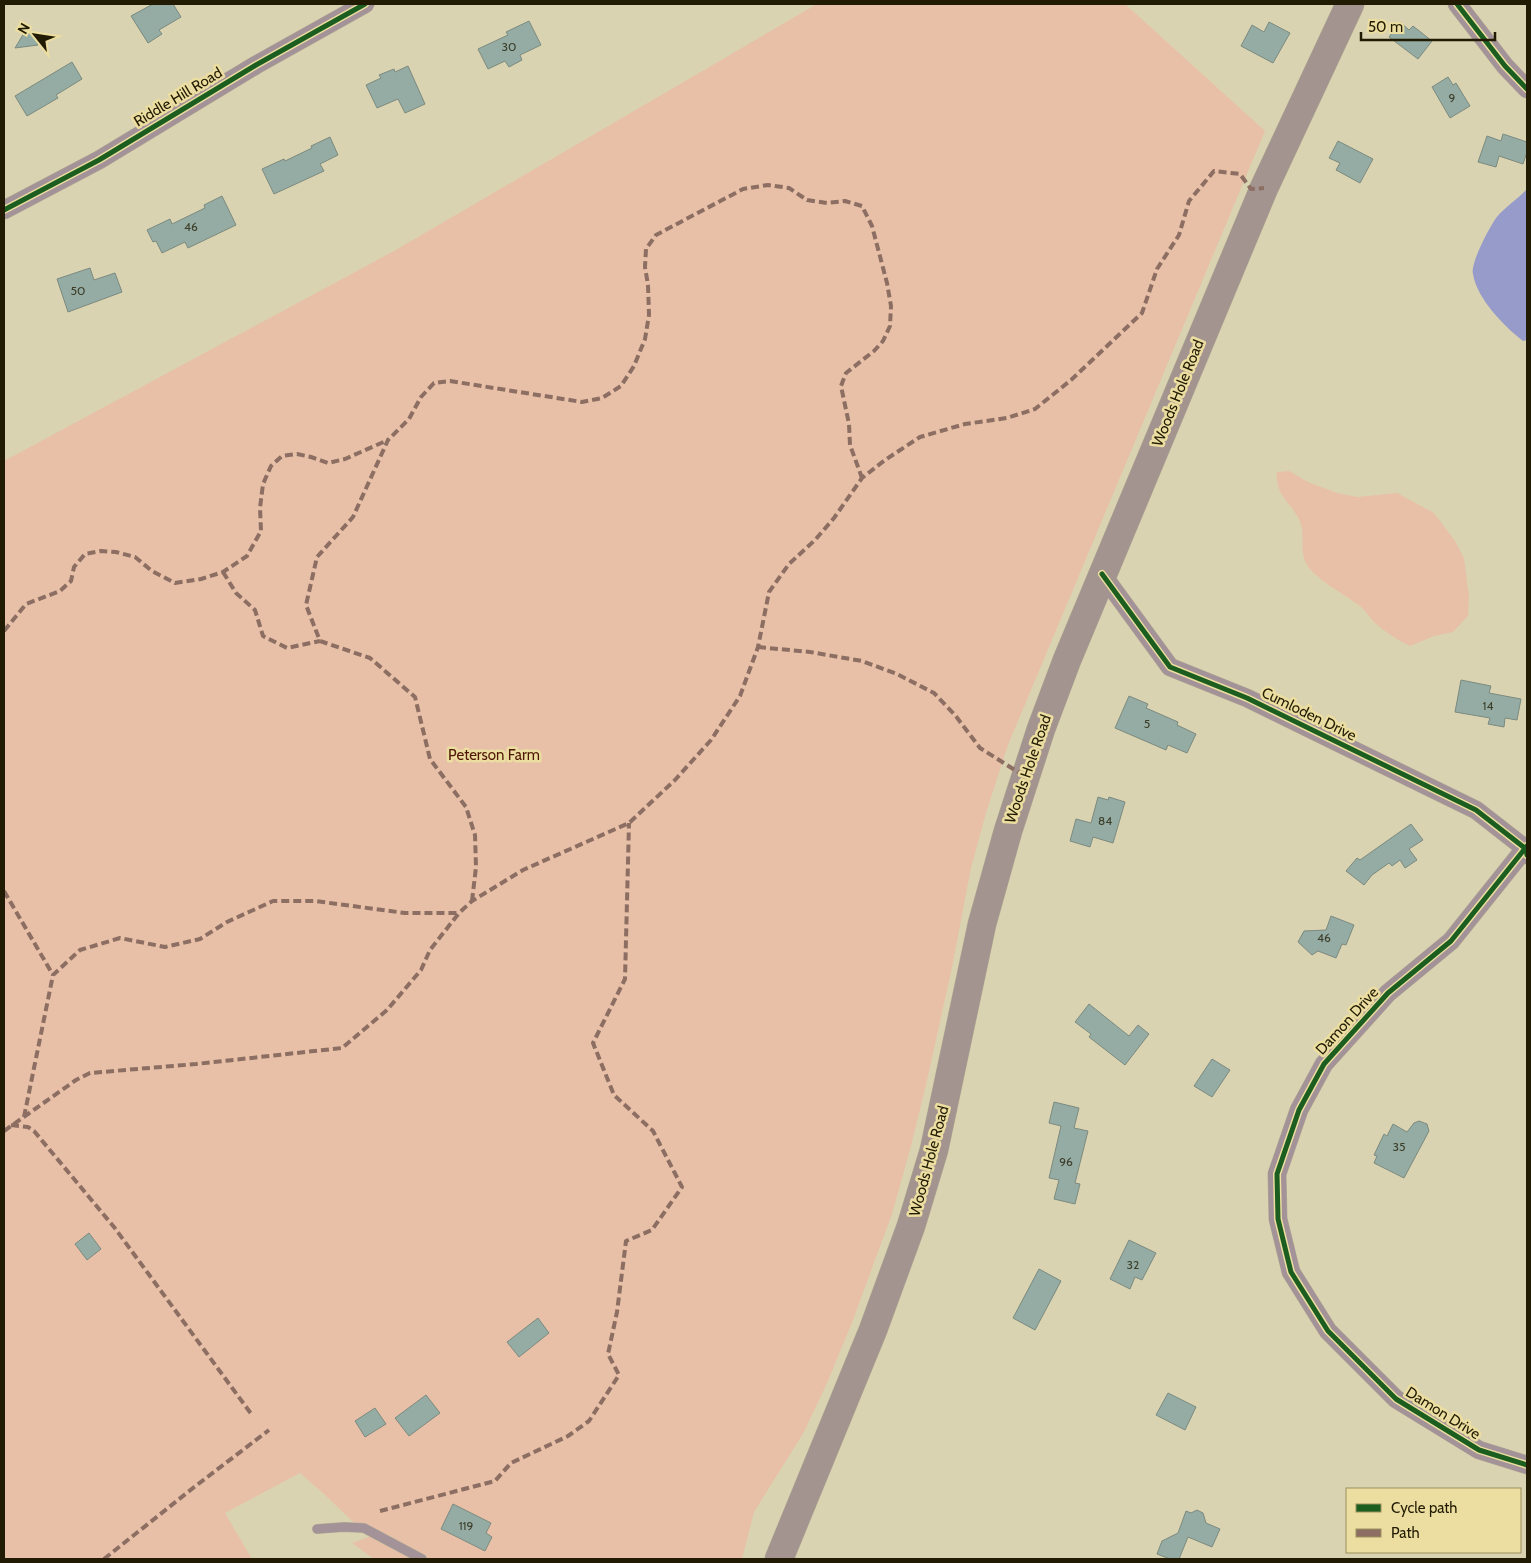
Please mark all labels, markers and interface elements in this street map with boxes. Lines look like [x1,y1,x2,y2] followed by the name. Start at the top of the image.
[10,10,60,60] north arrow
[1361,10,1495,42] scale bar
[1368,18,1403,36] text: 50 m
[13,20,34,37] text: N
[502,39,516,54] house number: 30
[131,64,225,130] street label: Riddle Hill Road
[1449,90,1456,105] house number: 9
[184,219,198,234] house number: 46
[71,283,85,298] house number: 50
[1148,337,1208,449] street label: Woods Hole Road
[1259,683,1360,745] street label: Cumloden Drive
[1483,698,1493,713] house number: 14
[1001,712,1055,826] street label: Woods Hole Road
[1144,716,1150,731] house number: 5
[448,746,540,764] park label: Peterson Farm
[1098,813,1112,828] house number: 84
[1317,930,1331,945] house number: 46
[1312,983,1382,1059] street label: Damon Drive
[906,1104,952,1218] street label: Woods Hole Road
[1393,1139,1405,1154] house number: 35
[1059,1154,1073,1169] house number: 96
[1127,1257,1139,1272] house number: 32
[1402,1383,1484,1443] street label: Damon Drive
[1346,1488,1521,1553] legend
[1391,1499,1457,1517] text: Cycle path
[459,1518,474,1533] house number: 119
[1391,1524,1420,1542] text: Path

